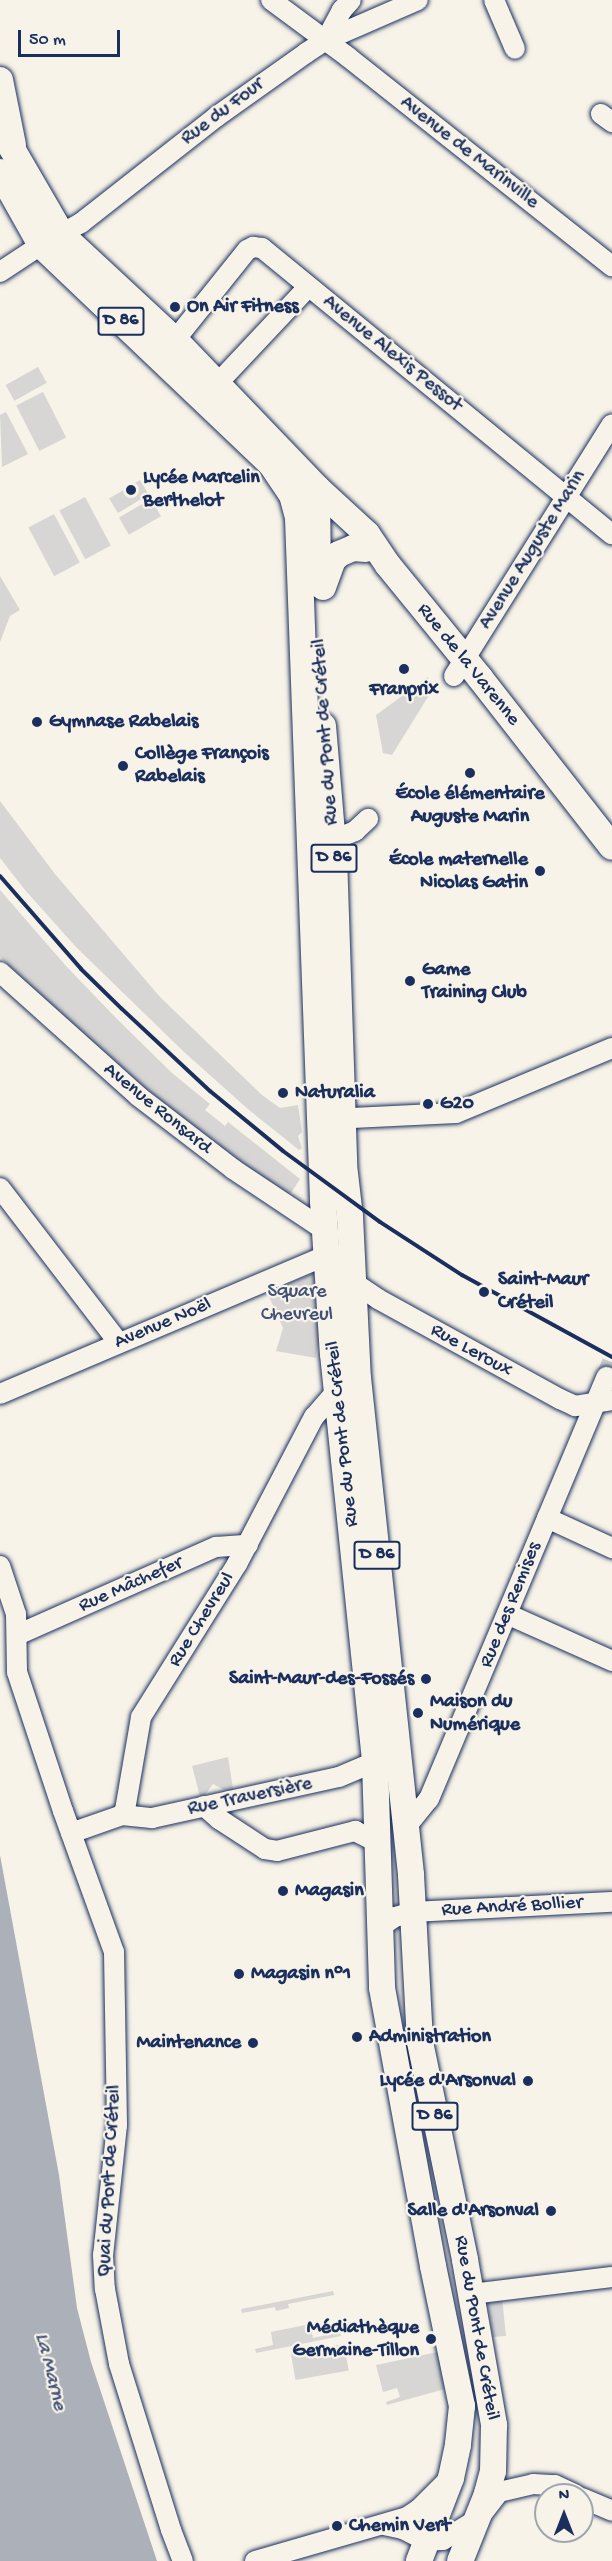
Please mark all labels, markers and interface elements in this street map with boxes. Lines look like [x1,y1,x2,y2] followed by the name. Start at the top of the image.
[21,18,123,56] scale bar
[29,30,66,51] text: 50 m
[177,73,269,151] street label: Rue du Four
[395,91,543,215] street label: Avenue de Marinville
[317,290,467,418] street label: Avenue Alexis Pessot
[187,295,299,319] place label: On Air Fitness
[168,300,182,314] marker: On Air Fitness
[97,306,145,336] road number: D 86
[143,466,260,513] place label: Lycée Marcelin Berthelot
[474,466,592,634] street label: Avenue Auguste Marin
[124,483,138,497] marker: Lycée Marcelin Berthelot
[411,599,525,731] street label: Rue de la Varenne
[308,638,344,826] street label: Rue du Pont de Créteil
[397,662,411,676] marker: Franprix
[369,678,439,702] place label: Franprix
[49,710,198,734] place label: Gymnase Rabelais
[30,715,44,729] marker: Gymnase Rabelais
[135,742,269,789] place label: Collège François Rabelais
[116,759,130,773] marker: Collège François Rabelais
[463,766,477,780] marker: École élémentaire Auguste Marin
[395,783,545,830] place label: École élémentaire Auguste Marin
[310,843,358,873] road number: D 86
[389,848,528,895] place label: École maternelle Nicolas Gatin
[533,864,547,878] marker: École maternelle Nicolas Gatin
[422,958,527,1005] place label: Game Training Club
[403,974,417,988] marker: Game Training Club
[98,1058,216,1160] street label: Avenue Ronsard
[295,1081,375,1105] place label: Naturalia
[276,1086,290,1100] marker: Naturalia
[440,1092,474,1116] place label: G20
[421,1097,435,1111] marker: G20
[498,1268,588,1315] place label: Saint-Maur Créteil
[261,1281,333,1328] park label: Square Chevreul
[475,1283,493,1301] marker: Saint-Maur Créteil
[111,1293,215,1355] street label: Avenue Noël
[426,1319,516,1383] street label: Rue Leroux
[321,1340,365,1528] street label: Rue du Pont de Créteil
[475,1539,547,1671] street label: Rue des Remises
[353,1540,401,1570] road number: D 86
[75,1551,187,1619] street label: Rue Mâchefer
[164,1568,240,1672] street label: Rue Chevreul
[229,1667,414,1691] place label: Saint-Maur-des-Fossés
[419,1672,433,1686] marker: Saint-Maur-des-Fossés
[430,1690,520,1737] place label: Maison du Numérique
[411,1706,425,1720] marker: Maison du Numérique
[186,1772,314,1822] street label: Rue Traversière
[295,1879,364,1903] place label: Magasin
[276,1884,290,1898] marker: Magasin
[441,1891,583,1923] street label: Rue André Bollier
[251,1962,351,1986] place label: Magasin n°1
[232,1967,246,1981] marker: Magasin n°1
[369,2025,491,2049] place label: Administration
[350,2030,364,2044] marker: Administration
[136,2031,241,2055] place label: Maintenance
[246,2036,260,2050] marker: Maintenance
[379,2069,516,2093] place label: Lycée d'Arsonval
[521,2074,535,2088] marker: Lycée d'Arsonval
[93,2084,127,2278] street label: Quai du Port de Créteil
[411,2101,459,2131] road number: D 86
[408,2199,539,2223] place label: Salle d'Arsonval
[544,2204,558,2218] marker: Salle d'Arsonval
[448,2234,504,2422] street label: Rue du Pont de Créteil
[293,2316,419,2363] place label: Médiathèque Germaine-Tillon
[27,2331,71,2413] water label: La Marne
[424,2332,438,2346] marker: Médiathèque Germaine-Tillon
[534,2483,594,2543] north arrow
[559,2487,569,2506] text: N
[349,2514,450,2538] place label: Chemin Vert
[330,2519,344,2533] marker: Chemin Vert

